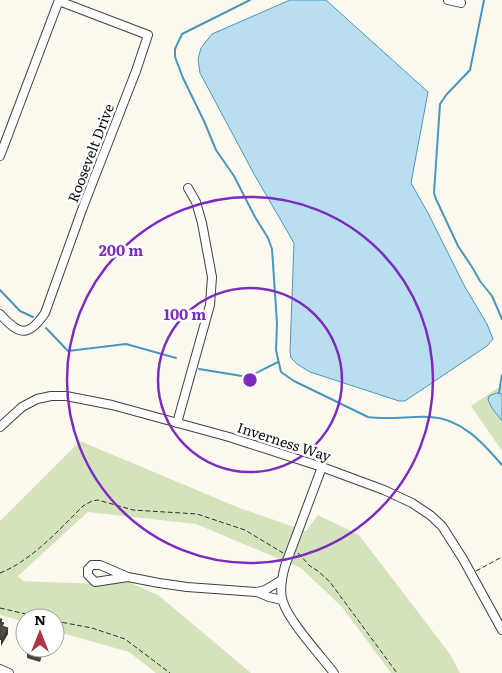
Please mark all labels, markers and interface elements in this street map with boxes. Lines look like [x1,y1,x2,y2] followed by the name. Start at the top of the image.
[62,100,118,205] street label: Roosevelt Drive
[99,238,143,261] text: 200 m
[164,302,206,325] text: 100 m
[241,371,259,389] centre of rings
[235,416,335,466] street label: Inverness Way
[15,608,65,658] north arrow
[34,609,46,629] text: N

